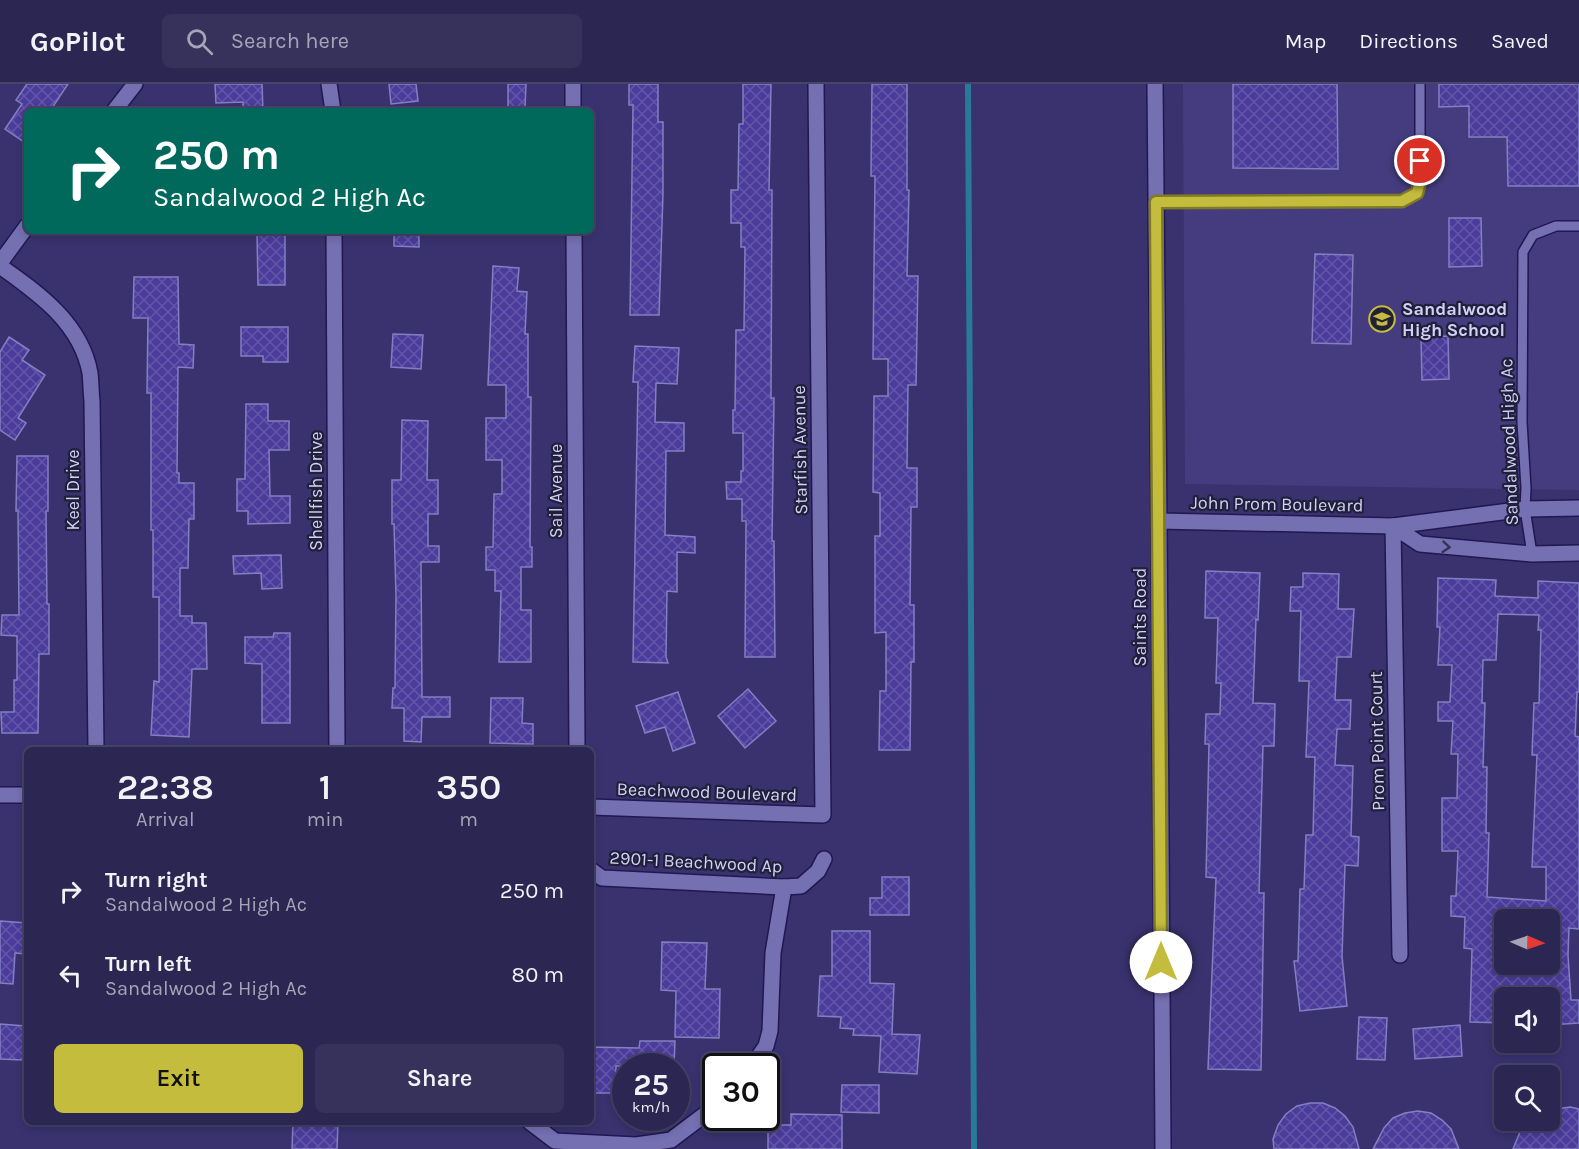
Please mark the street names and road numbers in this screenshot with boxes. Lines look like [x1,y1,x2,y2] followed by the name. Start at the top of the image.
[1495,358,1523,526] street label: Sandalwood High Ac
[788,385,812,515] street label: Starfish Avenue
[305,431,327,551] street label: Shellfish Drive
[545,444,567,538] street label: Sail Avenue
[62,450,84,530] street label: Keel Drive
[1190,491,1364,517] street label: John Prom Boulevard
[1129,568,1151,666] street label: Saints Road
[1365,671,1389,811] street label: Prom Point Court
[616,778,798,806] street label: Beachwood Boulevard
[609,846,783,878] street label: 2901-1 Beachwood Ap

